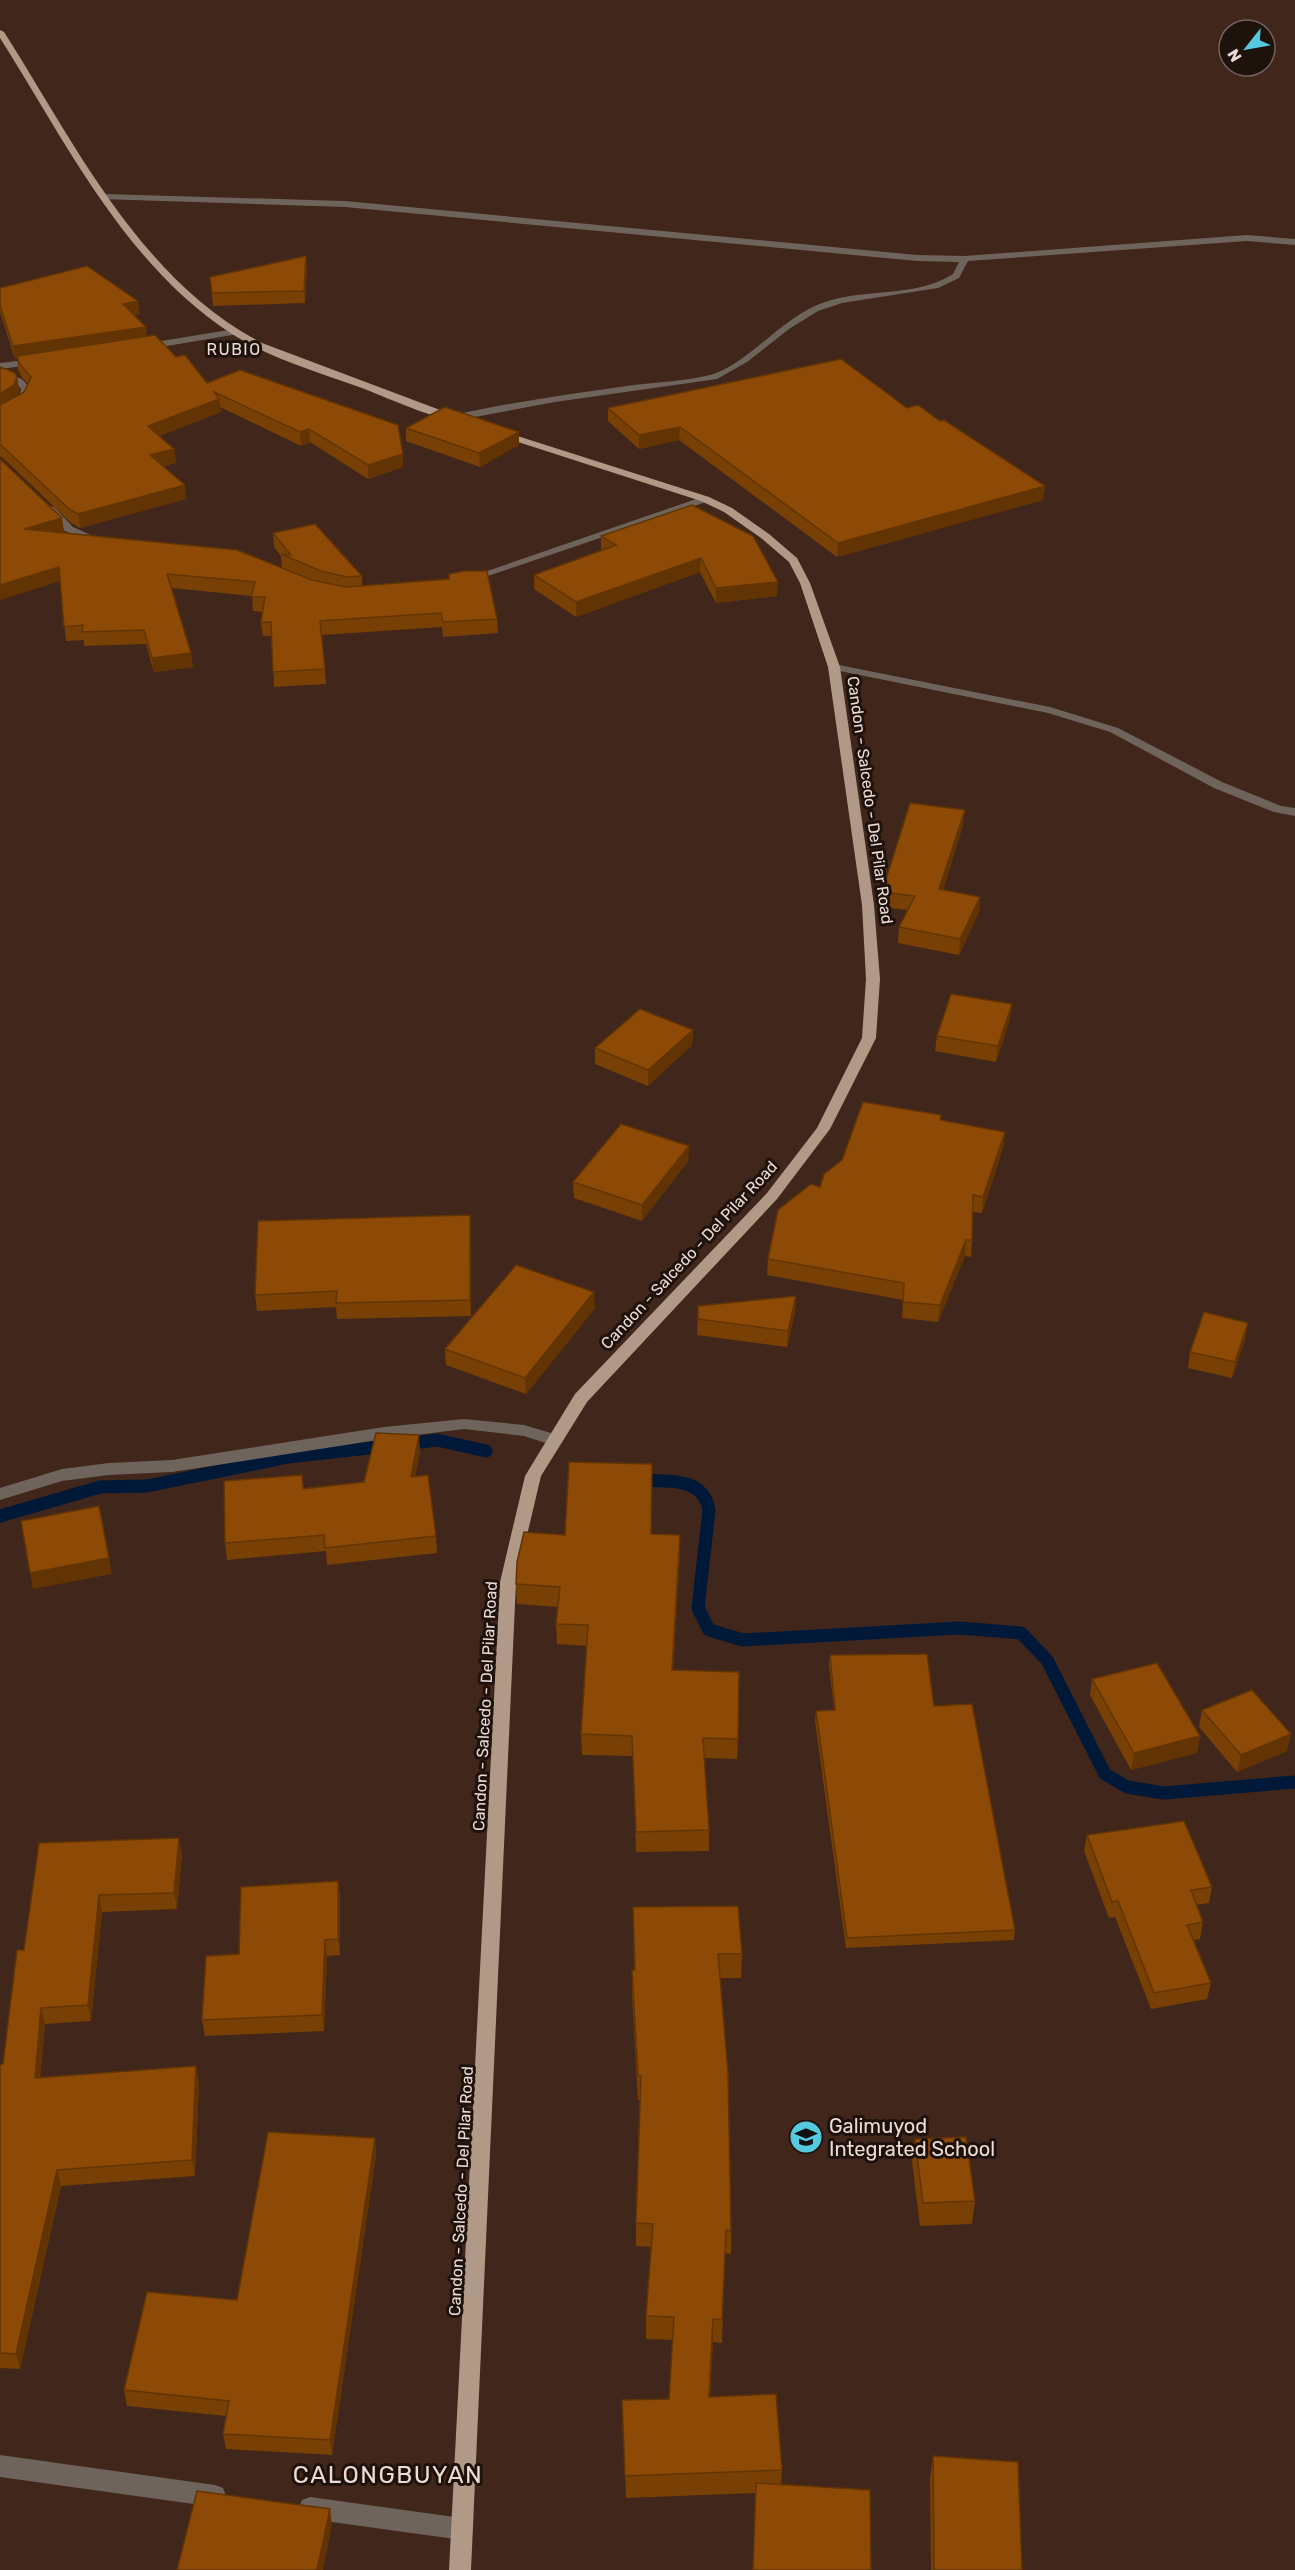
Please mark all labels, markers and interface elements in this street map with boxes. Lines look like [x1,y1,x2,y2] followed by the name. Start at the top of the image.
[1217,18,1277,78] north arrow
[1223,46,1246,65] text: N
[206,340,262,359] district label: RUBIO
[843,675,897,925] street label: Candon - Salcedo - Del Pilar Road
[597,1157,781,1353] street label: Candon - Salcedo - Del Pilar Road
[469,1581,501,1831] street label: Candon - Salcedo - Del Pilar Road
[445,2066,477,2316] street label: Candon - Salcedo - Del Pilar Road
[829,2114,995,2161] place label: Galimuyod Integrated School
[788,2119,824,2155] school or university icon: Galimuyod Integrated School
[293,2461,483,2489] district label: CALONGBUYAN

